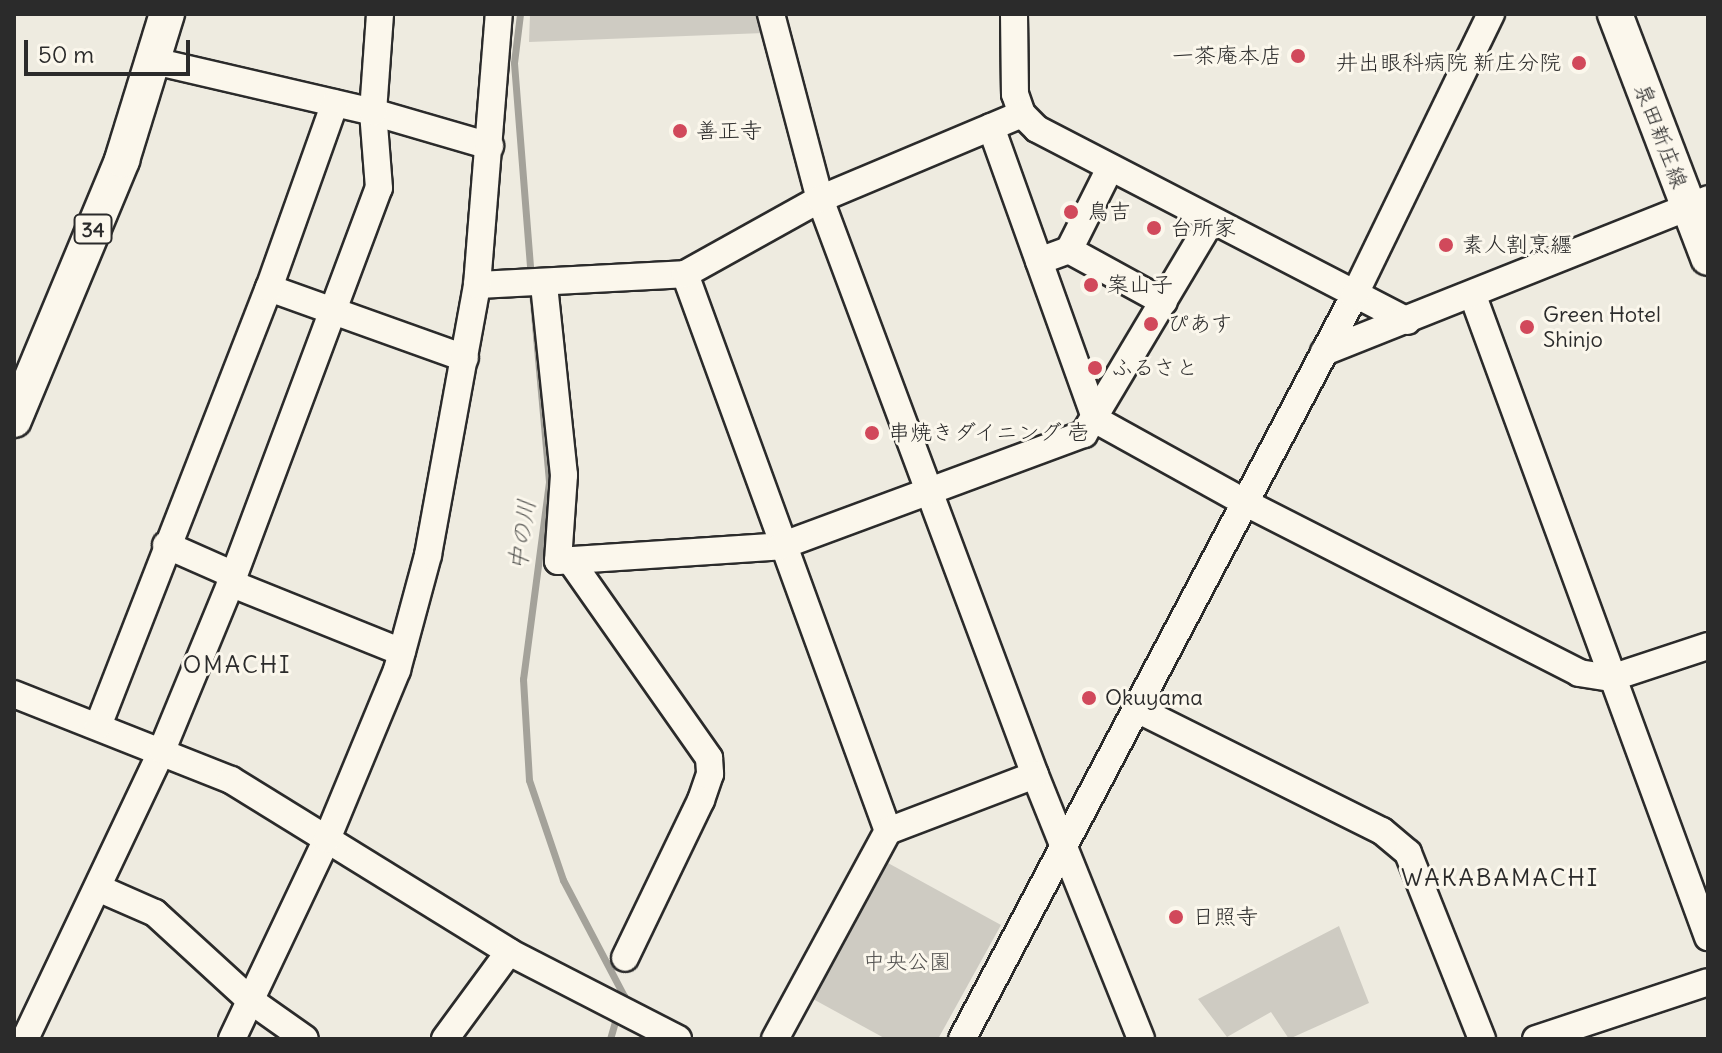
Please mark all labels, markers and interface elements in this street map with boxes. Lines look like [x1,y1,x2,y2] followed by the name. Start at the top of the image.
[28,24,194,74] scale bar
[38,39,94,69] text: 50 m
[1172,43,1282,69] place label: 一茶庵本店
[1289,47,1307,65] marker: 一茶庵本店
[1336,50,1561,76] place label: 井出眼科病院 新庄分院
[1568,52,1590,74] marker: 井出眼科病院 新庄分院
[1629,80,1693,192] street label: 泉田新庄線
[696,118,762,144] place label: 善正寺
[671,122,689,140] marker: 善正寺
[1087,199,1131,225] place label: 鳥吉
[1062,203,1080,221] marker: 鳥吉
[73,213,113,245] road number: 34
[1170,215,1236,241] place label: 台所家
[1145,219,1163,237] marker: 台所家
[1462,232,1572,258] place label: 素人割烹纒
[1437,236,1455,254] marker: 素人割烹纒
[1107,272,1173,298] place label: 案山子
[1082,276,1100,294] marker: 案山子
[1543,301,1661,352] place label: Green Hotel Shinjo
[1167,311,1233,337] place label: ぴあす
[1142,315,1160,333] marker: ぴあす
[1518,318,1536,336] marker: Green Hotel Shinjo
[1111,355,1199,381] place label: ふるさと
[1086,359,1104,377] marker: ふるさと
[888,420,1091,446] place label: 串焼きダイニング 壱
[863,424,881,442] marker: 串焼きダイニング 壱
[503,497,541,573] water label: 中の川
[183,651,291,679] district label: OMACHI
[1105,685,1203,711] place label: Okuyama
[1080,689,1098,707] marker: Okuyama
[1401,864,1599,892] district label: WAKABAMACHI
[1192,904,1258,930] place label: 日照寺
[1167,908,1185,926] marker: 日照寺
[863,949,951,975] park label: 中央公園

